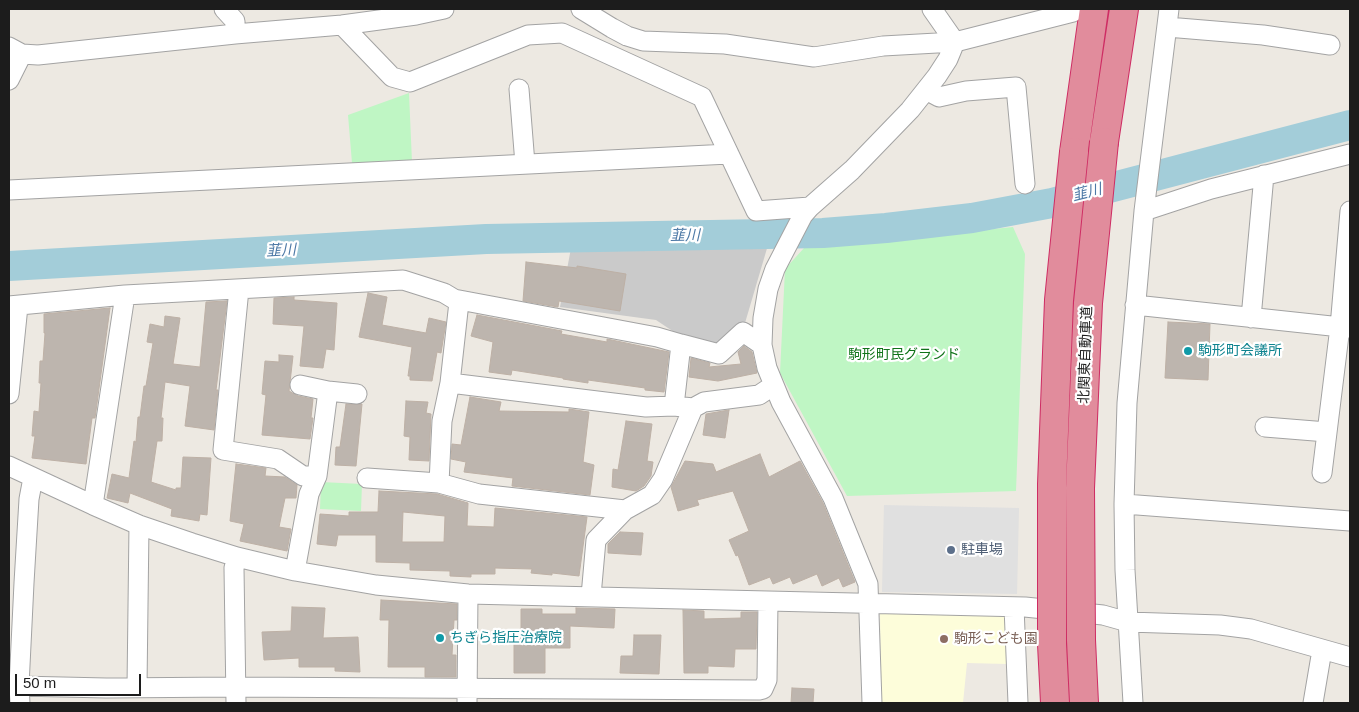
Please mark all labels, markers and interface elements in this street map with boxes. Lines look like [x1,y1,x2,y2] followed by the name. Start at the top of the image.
[1070,181,1104,205] water label: 韮川
[670,227,700,245] water label: 韮川
[266,241,296,261] water label: 韮川
[1076,306,1096,404] street label: 北関東自動車道
[1198,343,1282,359] place label: 駒形町会議所
[1182,345,1194,357] marker: 駒形町会議所
[848,347,960,363] park label: 駒形町民グランド
[961,542,1003,558] place label: 駐車場
[945,544,957,556] marker: 駐車場
[450,630,562,646] place label: ちぎら指圧治療院
[954,631,1038,647] place label: 駒形こども園
[434,632,446,644] marker: ちぎら指圧治療院
[938,633,950,645] marker: 駒形こども園
[18,664,144,696] scale bar
[23,674,56,691] text: 50 m

